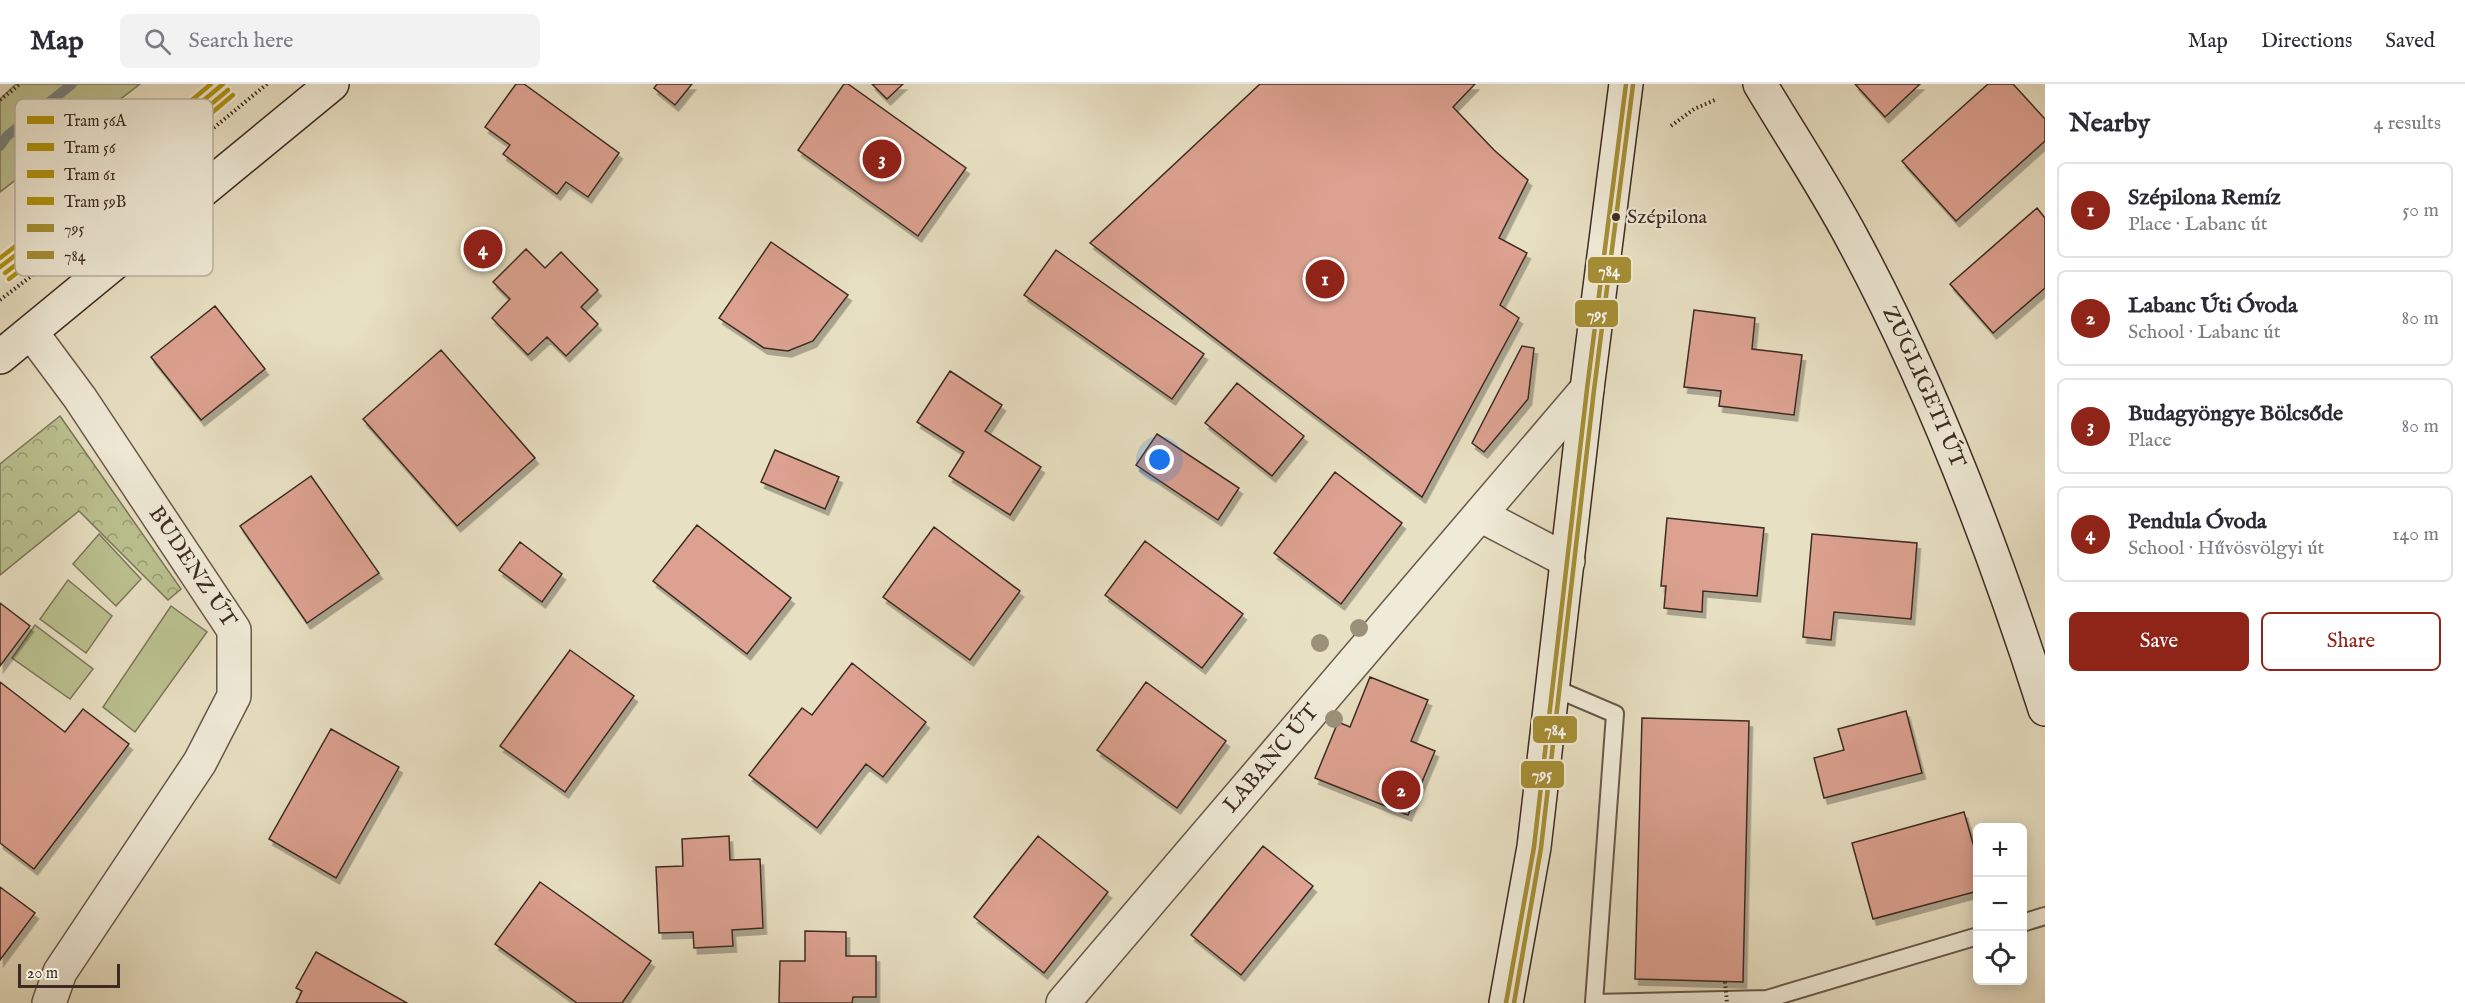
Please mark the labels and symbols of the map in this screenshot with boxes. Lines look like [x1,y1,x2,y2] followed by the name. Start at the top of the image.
[15,99,213,276] legend
[64,112,128,132] text: Tram 56A
[862,136,902,182] pin: 3
[64,139,116,159] text: Tram 56
[64,166,116,186] text: Tram 61
[64,193,126,213] text: Tram 59B
[1627,205,1708,230] place label: Szépilona
[1610,211,1622,223] marker: Szépilona
[64,220,84,240] text: 795
[464,226,502,272] pin: 4
[64,247,86,267] text: 784
[1306,256,1344,302] pin: 1
[1587,256,1632,284] line badge: 784
[1598,262,1621,282] text: 784
[1574,299,1619,328] line badge: 795
[1875,302,1972,472] street label: ZUGLIGETI ÚT
[1587,306,1607,326] text: 795
[1145,445,1174,474] your location
[142,501,242,633] street label: BUDENZ ÚT
[1217,699,1326,819] street label: LABANC ÚT
[1532,715,1578,744] line badge: 784
[1544,721,1567,741] text: 784
[1520,760,1565,789] line badge: 795
[1532,766,1552,786] text: 795
[1382,768,1420,812] pin: 2
[18,961,120,988] scale bar

